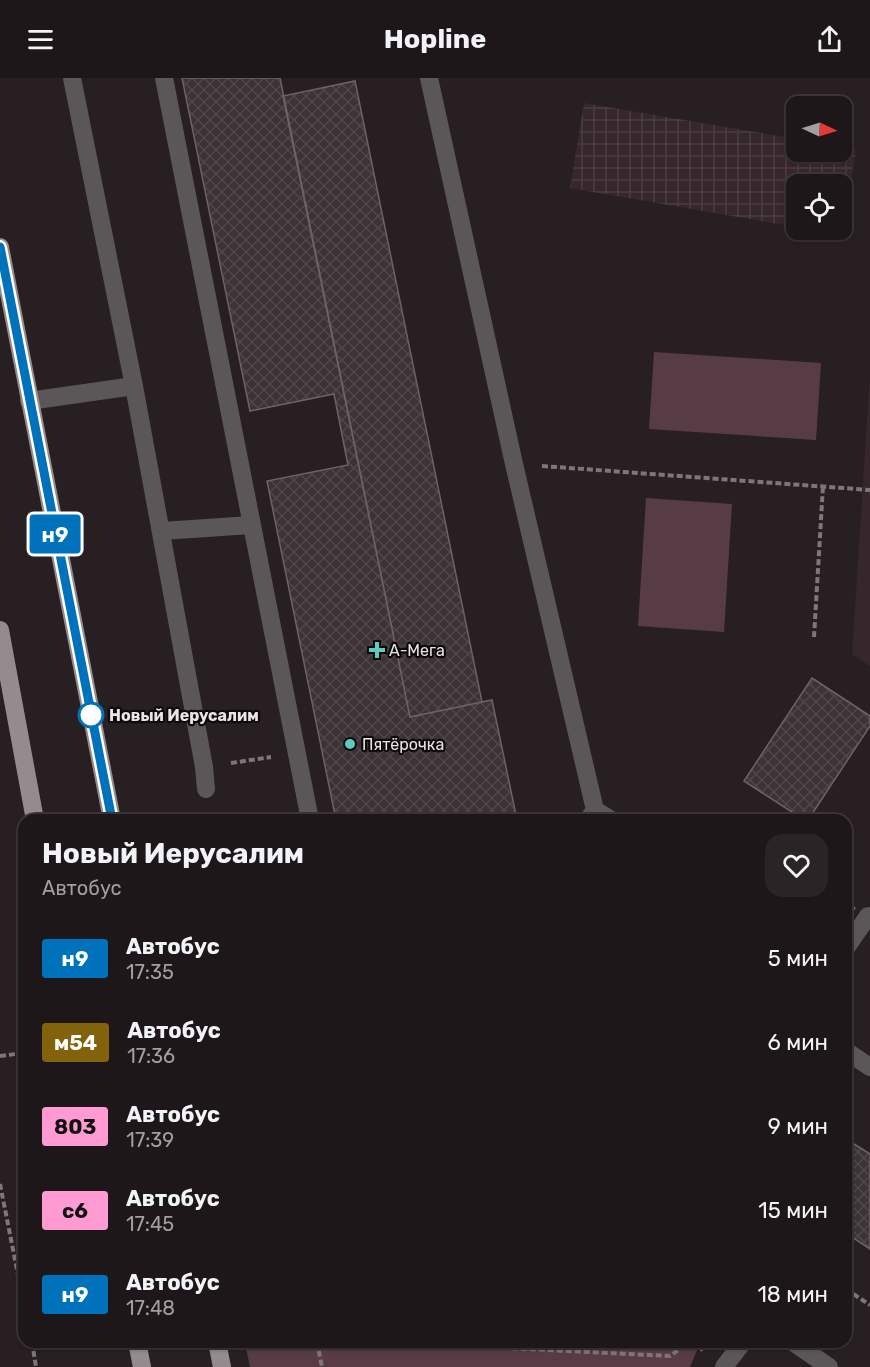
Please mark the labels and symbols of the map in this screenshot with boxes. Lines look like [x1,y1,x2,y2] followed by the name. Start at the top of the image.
[786,96,852,162] north arrow
[28,514,82,554] line badge: н9
[389,641,445,660] place label: А-Мега
[370,643,384,657] marker: А-Мега
[78,702,104,728] marker: Новый Иерусалим
[109,706,259,725] place label: Новый Иерусалим
[362,735,444,754] place label: Пятёрочка
[343,737,357,751] marker: Пятёрочка

